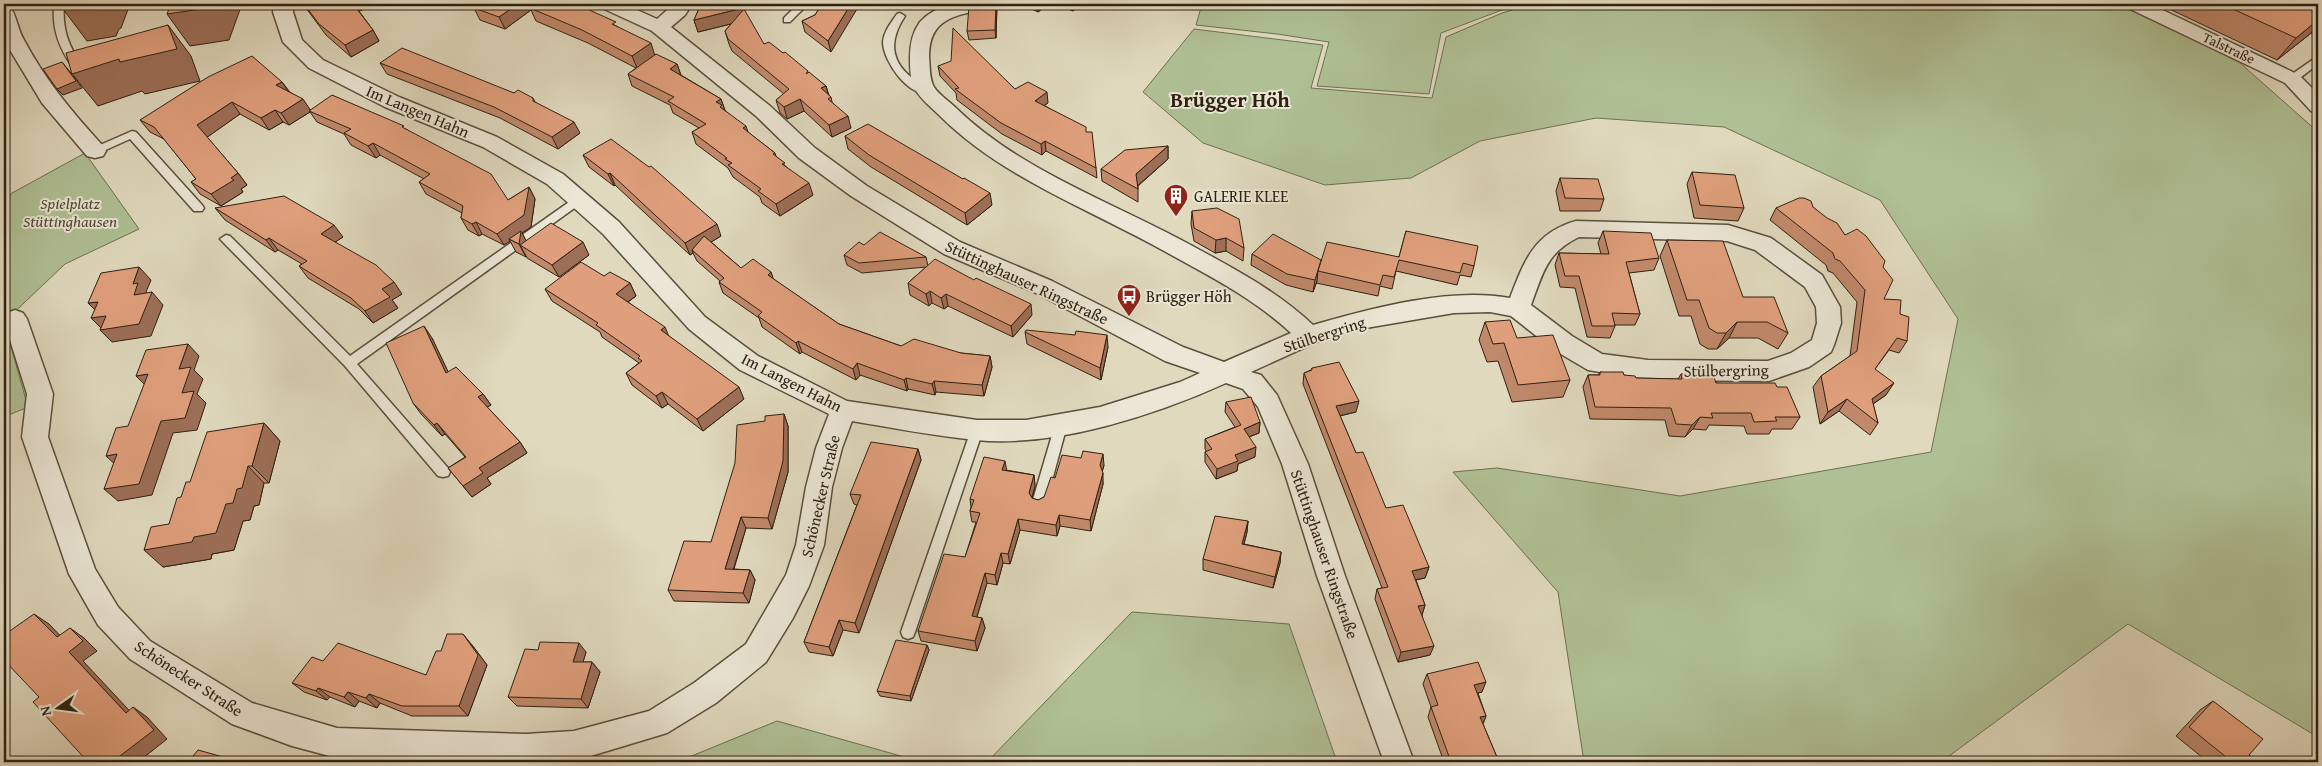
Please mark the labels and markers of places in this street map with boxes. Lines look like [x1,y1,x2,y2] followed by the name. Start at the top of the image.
[1163,183,1189,217] building icon: GALERIE KLEE
[1194,184,1288,208] place label: GALERIE KLEE
[1116,283,1142,317] bus stop icon: Brügger Höh
[1146,284,1232,308] place label: Brügger Höh

